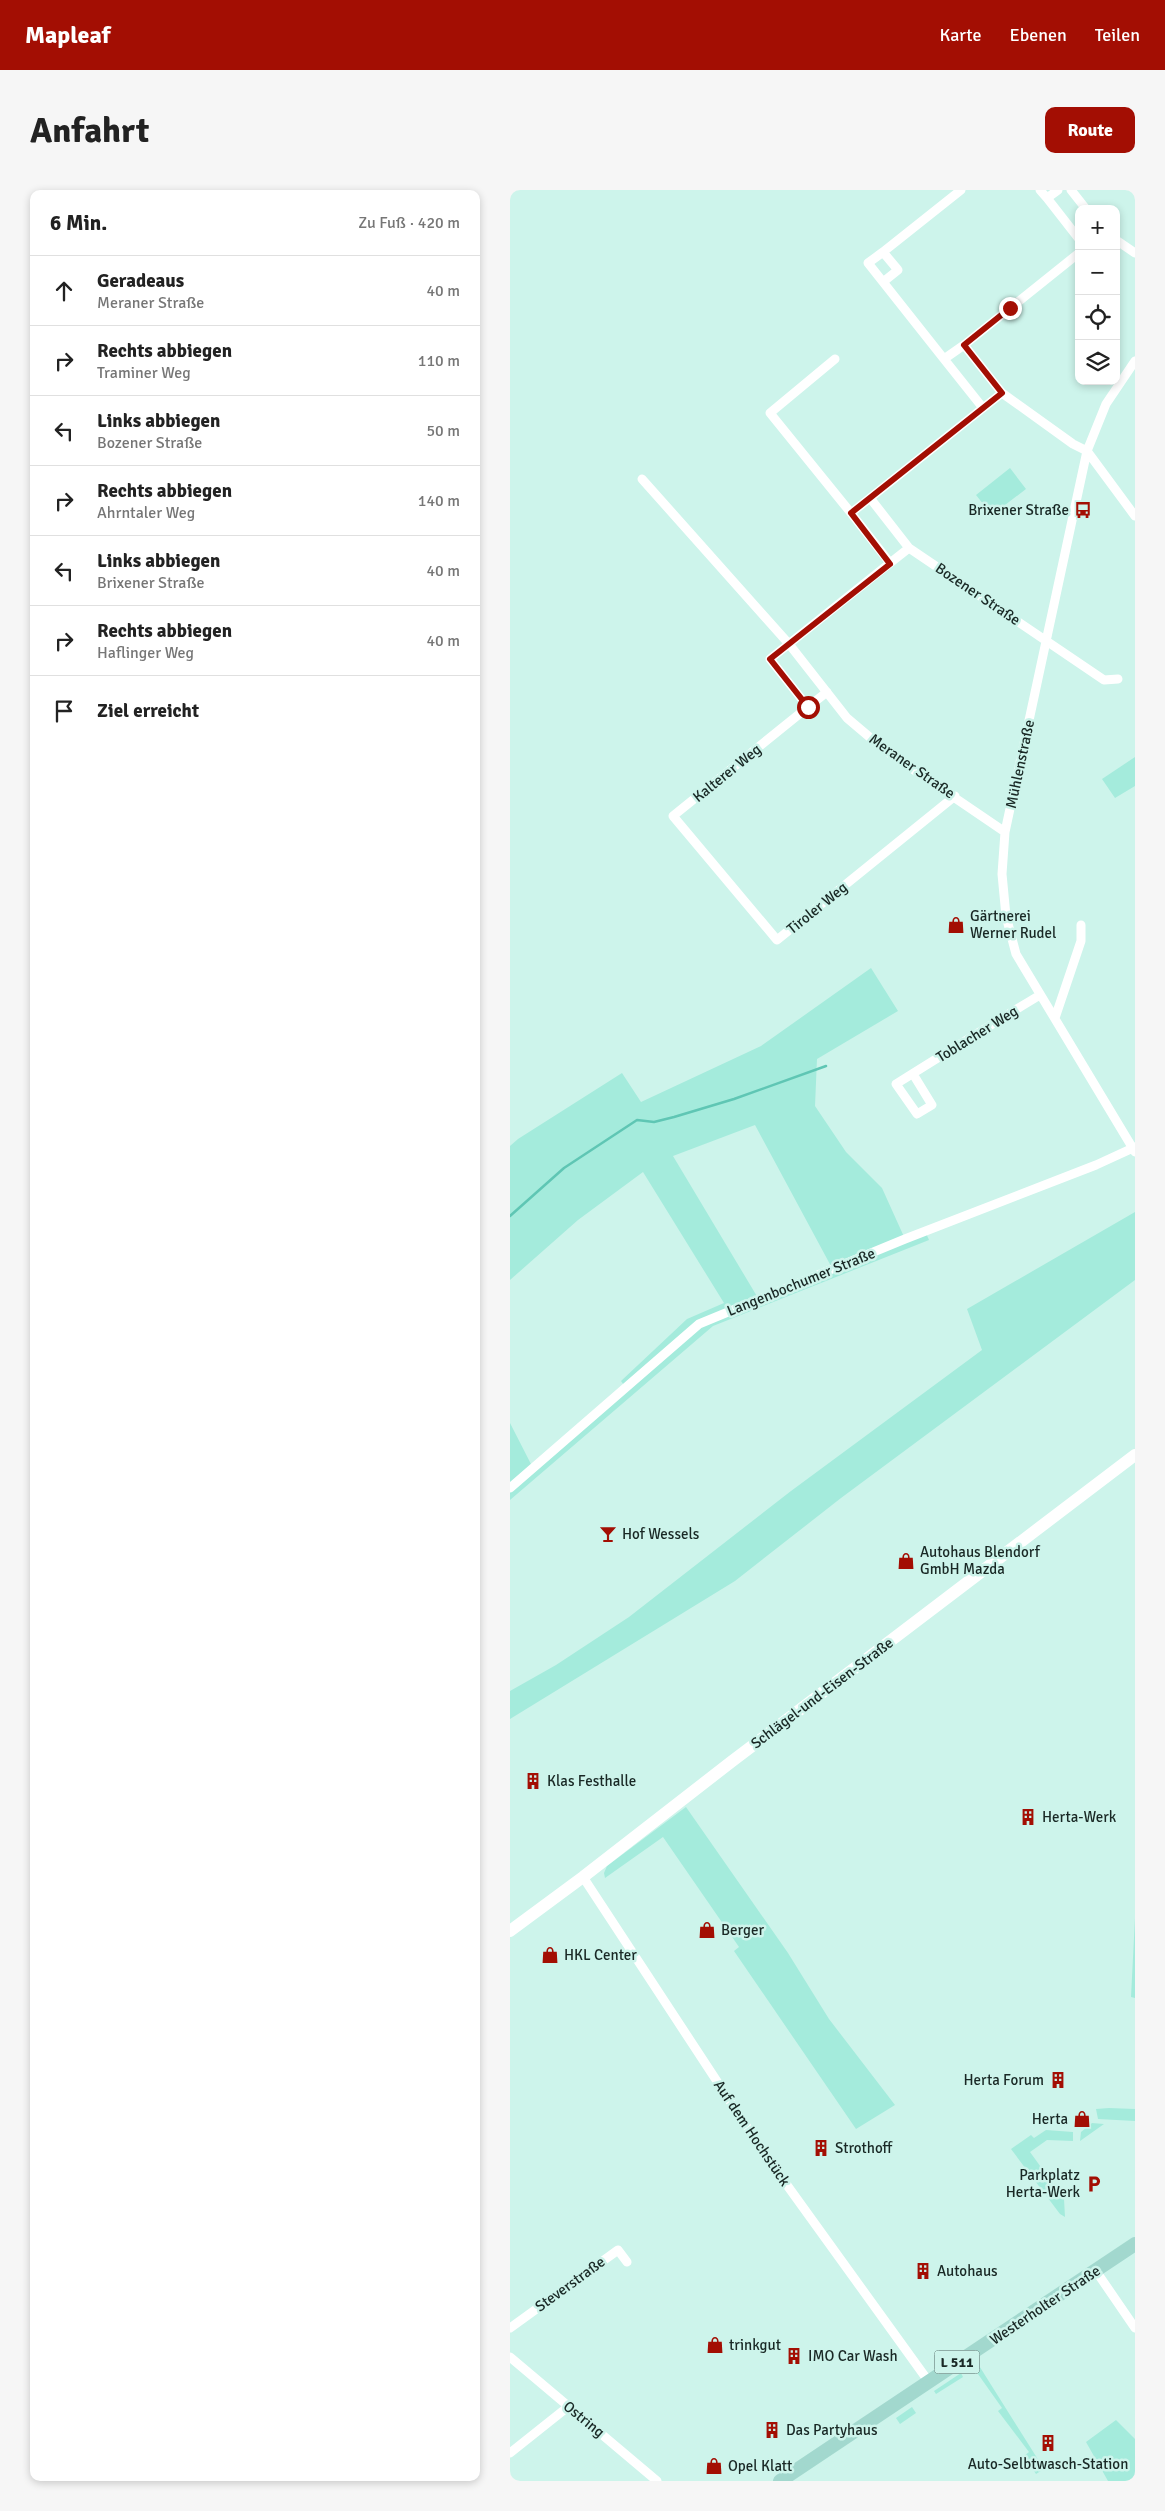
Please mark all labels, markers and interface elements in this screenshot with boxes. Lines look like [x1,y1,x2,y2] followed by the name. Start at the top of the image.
[25,20,110,50] text: Mapleaf
[939,24,981,46] text: Karte
[1009,24,1067,46] text: Ebenen
[1095,24,1140,46] text: Teilen
[1045,107,1135,153] button: Route
[30,109,149,152] text: Anfahrt
[1075,205,1120,385] map controls
[1075,205,1120,250] button: +
[50,210,107,236] text: 6 Min.
[358,213,460,233] text: Zu Fuß · 420 m
[1075,250,1120,295] button: −
[97,269,184,293] text: Geradeaus
[50,277,78,305] icon: ahead
[426,281,460,301] text: 40 m
[97,293,204,313] text: Meraner Straße
[1075,295,1120,340] button: locate
[999,297,1022,320] route end
[97,339,232,363] text: Rechts abbiegen
[1075,340,1120,385] button: layers
[50,347,78,375] icon: right
[418,351,460,371] text: 110 m
[97,363,191,383] text: Traminer Weg
[97,409,220,433] text: Links abbiegen
[50,417,78,445] icon: left
[426,421,460,441] text: 50 m
[97,433,202,453] text: Bozener Straße
[97,479,232,503] text: Rechts abbiegen
[50,487,78,515] icon: right
[418,491,460,511] text: 140 m
[1073,500,1093,520] bus stop icon: Brixener Straße
[968,501,1069,519] place label: Brixener Straße
[97,503,195,523] text: Ahrntaler Weg
[97,549,220,573] text: Links abbiegen
[50,557,78,585] icon: left
[932,559,1024,629] street label: Bozener Straße
[426,561,460,581] text: 40 m
[97,573,204,593] text: Brixener Straße
[97,619,232,643] text: Rechts abbiegen
[50,627,78,655] icon: right
[426,631,460,651] text: 40 m
[97,643,194,663] text: Haflinger Weg
[797,696,820,719] route start
[50,697,78,725] icon: arrive
[97,699,199,723] text: Ziel erreicht
[1002,718,1038,810] street label: Mühlenstraße
[866,730,958,802] street label: Meraner Straße
[689,740,765,806] street label: Kalterer Weg
[783,878,851,938] street label: Tiroler Weg
[970,907,1056,942] place label: Gärtnerei Werner Rudel
[946,915,966,935] shop icon: Gärtnerei Werner Rudel
[933,1002,1021,1066] street label: Toblacher Weg
[724,1244,878,1320] street label: Langenbochumer Straße
[598,1524,618,1544] bar icon: Hof Wessels
[622,1525,700,1543] place label: Hof Wessels
[920,1543,1041,1578] place label: Autohaus Blendorf GmbH Mazda
[896,1551,916,1571] shop icon: Autohaus Blendorf GmbH Mazda
[747,1634,897,1752] street label: Schlägel-und-Eisen-Straße
[523,1771,543,1791] building icon: Klas Festhalle
[547,1772,636,1790] place label: Klas Festhalle
[1018,1807,1038,1827] building icon: Herta-Werk
[1042,1808,1117,1826] place label: Herta-Werk
[697,1920,717,1940] shop icon: Berger
[721,1921,764,1939] place label: Berger
[540,1945,560,1965] shop icon: HKL Center
[564,1946,637,1964] place label: HKL Center
[1048,2070,1068,2090] building icon: Herta Forum
[964,2071,1044,2089] place label: Herta Forum
[710,2077,794,2190] street label: Auf dem Hochstück
[1072,2109,1092,2129] shop icon: Herta
[1032,2110,1068,2128] place label: Herta
[811,2138,831,2158] building icon: Strothoff
[835,2139,894,2157] place label: Strothoff
[1006,2166,1080,2201] place label: Parkplatz Herta-Werk
[1084,2174,1104,2194] parking icon: Parkplatz Herta-Werk
[531,2253,609,2315] street label: Steverstraße
[913,2261,933,2281] building icon: Autohaus
[986,2261,1104,2349] street label: Westerholter Straße
[937,2262,998,2280] place label: Autohaus
[705,2335,725,2355] shop icon: trinkgut
[729,2336,781,2354] place label: trinkgut
[784,2346,804,2366] building icon: IMO Car Wash
[808,2347,898,2365] place label: IMO Car Wash
[934,2350,980,2374] road number: L 511
[560,2397,608,2441] street label: Ostring
[762,2420,782,2440] building icon: Das Partyhaus
[786,2421,878,2439] place label: Das Partyhaus
[1038,2433,1058,2453] building icon: Auto-Selbtwasch-Station
[968,2455,1128,2473] place label: Auto-Selbtwasch-Station
[704,2456,724,2476] shop icon: Opel Klatt
[728,2457,792,2475] place label: Opel Klatt

